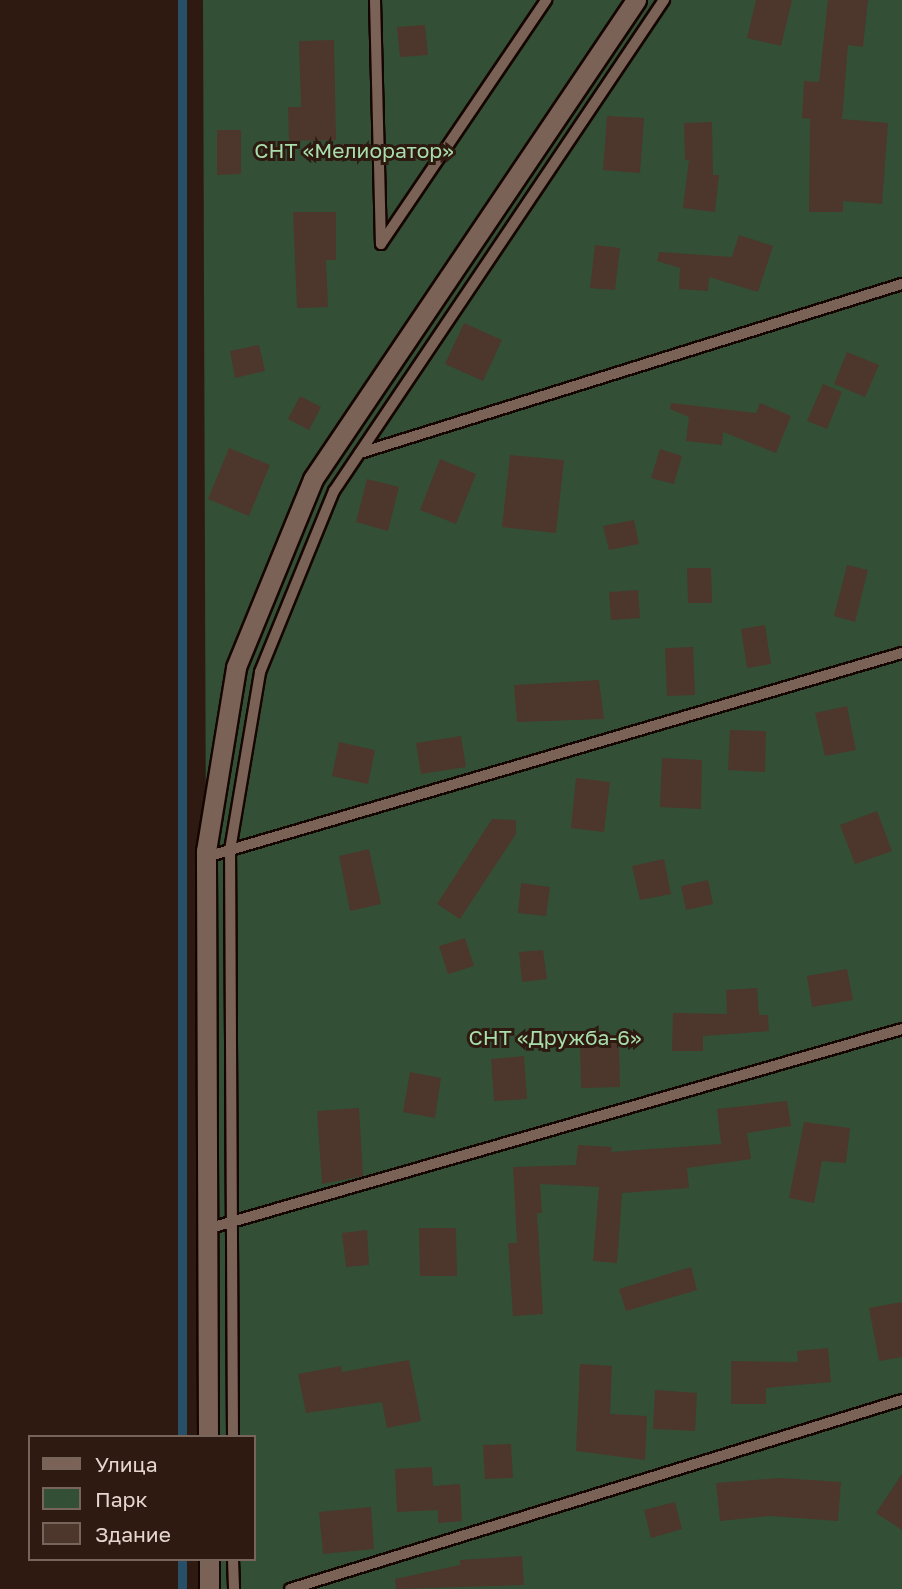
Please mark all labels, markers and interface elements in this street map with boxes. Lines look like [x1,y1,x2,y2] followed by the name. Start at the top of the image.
[254,137,454,163] park label: СНТ «Мелиоратор»
[468,1024,642,1050] park label: СНТ «Дружба-6»
[28,1435,256,1561] legend
[95,1451,158,1477] text: Улица
[95,1486,148,1512] text: Парк
[95,1521,171,1547] text: Здание

